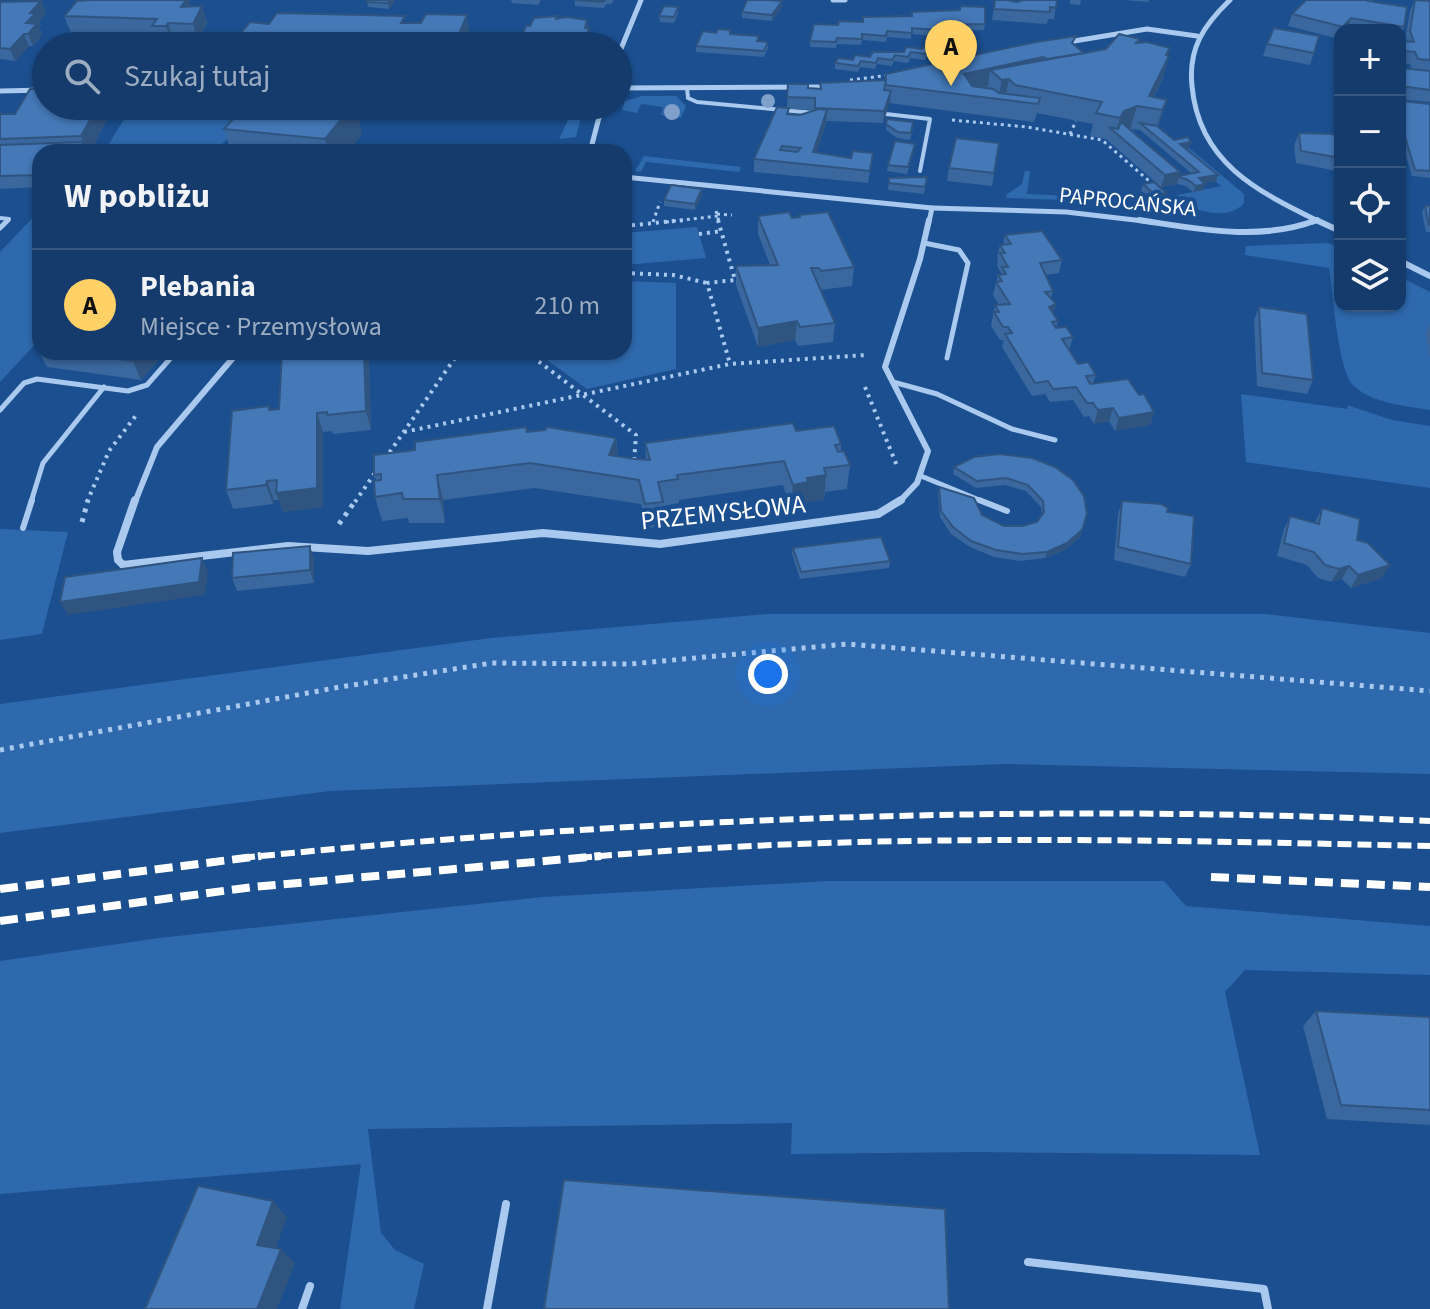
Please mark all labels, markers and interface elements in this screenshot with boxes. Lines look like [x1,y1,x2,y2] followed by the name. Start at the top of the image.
[925,20,977,86] pin: A
[1334,24,1406,312] map controls
[1334,24,1406,96] button: +
[32,32,632,120] search box
[60,54,104,98] icon: search
[124,55,270,98] text: Szukaj tutaj
[1334,96,1406,168] button: −
[1334,168,1406,240] button: locate
[64,172,210,221] text: W pobliżu
[1058,179,1198,225] street label: PAPROCAŃSKA
[1334,240,1406,312] button: layers
[140,265,256,308] text: Plebania
[83,287,97,324] text: A
[534,287,600,324] text: 210 m
[140,308,382,345] text: Miejsce · Przemysłowa
[639,485,808,540] street label: PRZEMYSŁOWA
[748,654,788,694] your location

